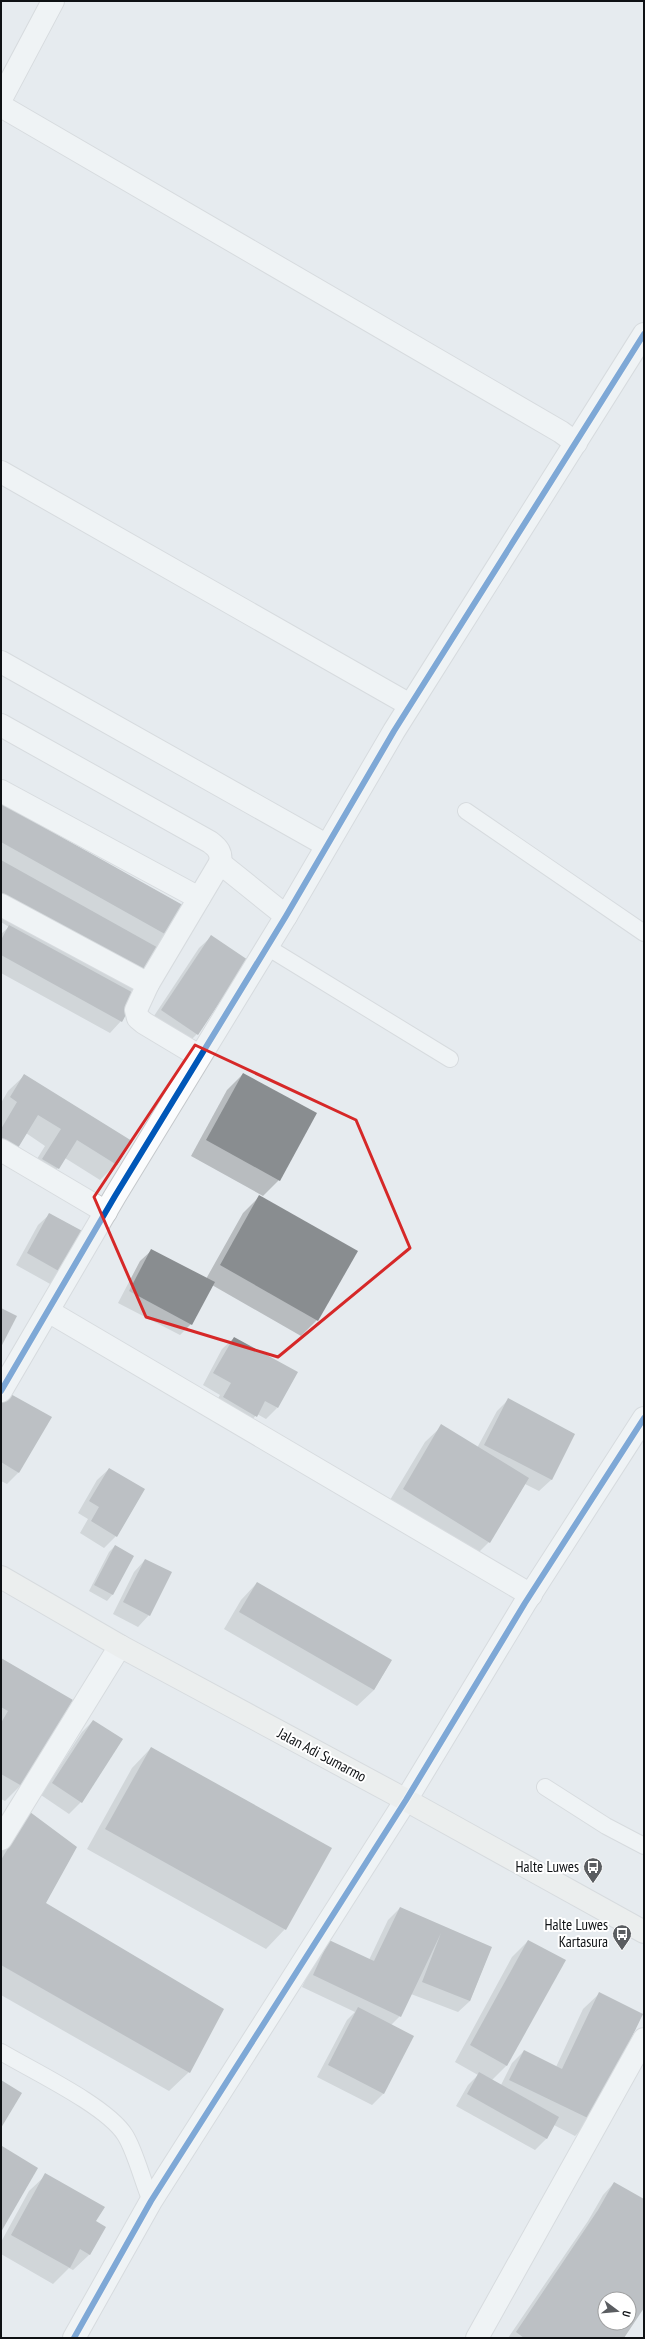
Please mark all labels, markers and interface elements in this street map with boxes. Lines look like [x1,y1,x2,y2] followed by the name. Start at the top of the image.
[274,1723,370,1786] street label: Jalan Adi Sumarmo
[582,1856,604,1884] bus stop icon: Halte Luwes
[516,1857,579,1876] place label: Halte Luwes
[545,1915,608,1951] place label: Halte Luwes Kartasura
[611,1923,633,1951] bus stop icon: Halte Luwes Kartasura
[597,2291,637,2331] north arrow
[619,2309,634,2319] text: U

